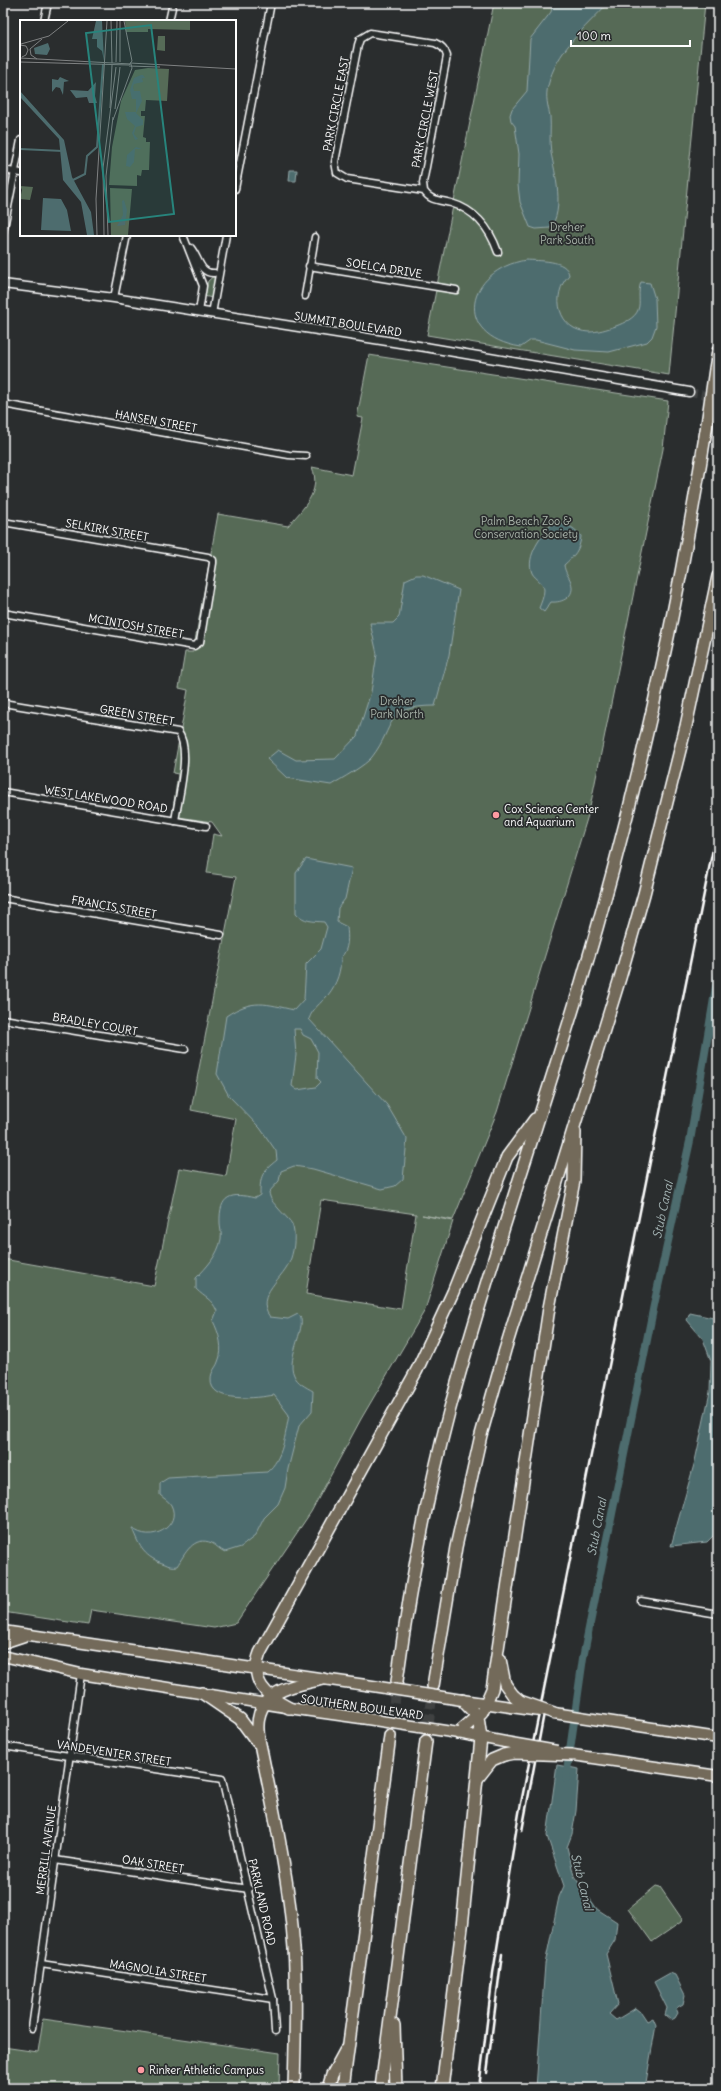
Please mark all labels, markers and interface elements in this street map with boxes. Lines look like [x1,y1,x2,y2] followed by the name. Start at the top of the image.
[20,20,236,236] inset map
[571,22,690,48] scale bar
[577,28,611,43] text: 100 m
[320,55,352,153] street label: PARK CIRCLE EAST
[409,69,441,169] street label: PARK CIRCLE WEST
[540,220,594,247] park label: Dreher Park South
[345,255,423,281] street label: SOELCA DRIVE
[293,309,403,339] street label: SUMMIT BOULEVARD
[114,407,198,435] street label: HANSEN STREET
[474,514,578,541] park label: Palm Beach Zoo & Conservation Society
[64,516,150,544] street label: SELKIRK STREET
[87,611,185,641] street label: MCINTOSH STREET
[370,694,424,721] park label: Dreher Park North
[99,702,176,728] street label: GREEN STREET
[43,782,169,816] street label: WEST LAKEWOOD ROAD
[504,802,599,829] place label: Cox Science Center and Aquarium
[491,810,501,820] marker: Cox Science Center and Aquarium
[70,893,158,921] street label: FRANCIS STREET
[52,1010,139,1038] street label: BRADLEY COURT
[649,1178,676,1240] water label: Stub Canal
[584,1495,610,1557] water label: Stub Canal
[300,1691,424,1723] street label: SOUTHERN BOULEVARD
[56,1737,173,1769] street label: VANDEVENTER STREET
[33,1804,59,1896] street label: MERRILL AVENUE
[121,1852,185,1876] street label: OAK STREET
[568,1852,597,1914] water label: Stub Canal
[245,1857,279,1947] street label: PARKLAND ROAD
[109,1956,208,1986] street label: MAGNOLIA STREET
[149,2063,264,2077] place label: Rinker Athletic Campus
[136,2065,146,2075] marker: Rinker Athletic Campus

